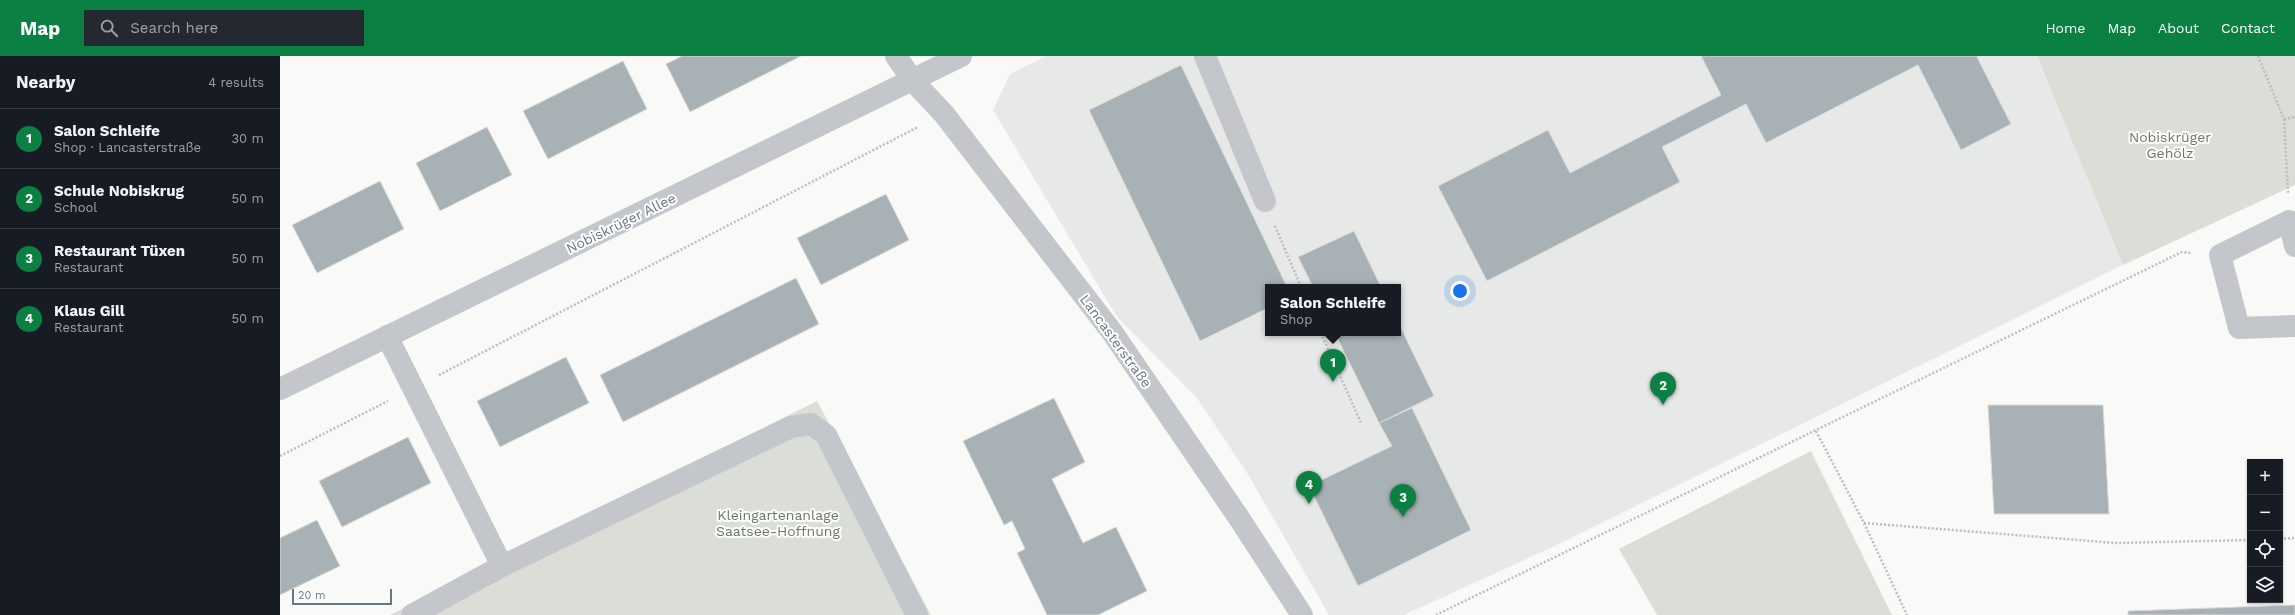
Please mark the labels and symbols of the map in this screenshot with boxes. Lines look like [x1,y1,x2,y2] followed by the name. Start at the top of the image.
[2129,129,2211,161] park label: Nobiskrüger Gehölz
[564,190,678,256] street label: Nobiskrüger Allee
[1450,281,1470,301] your location
[1077,291,1155,391] street label: Lancasterstraße
[1320,349,1346,382] pin: 1
[1650,372,1676,405] pin: 2
[1296,471,1322,504] pin: 4
[1390,484,1416,517] pin: 3
[716,507,840,539] park label: Kleingartenanlage Saatsee-Hoffnung
[292,587,392,606] scale bar

